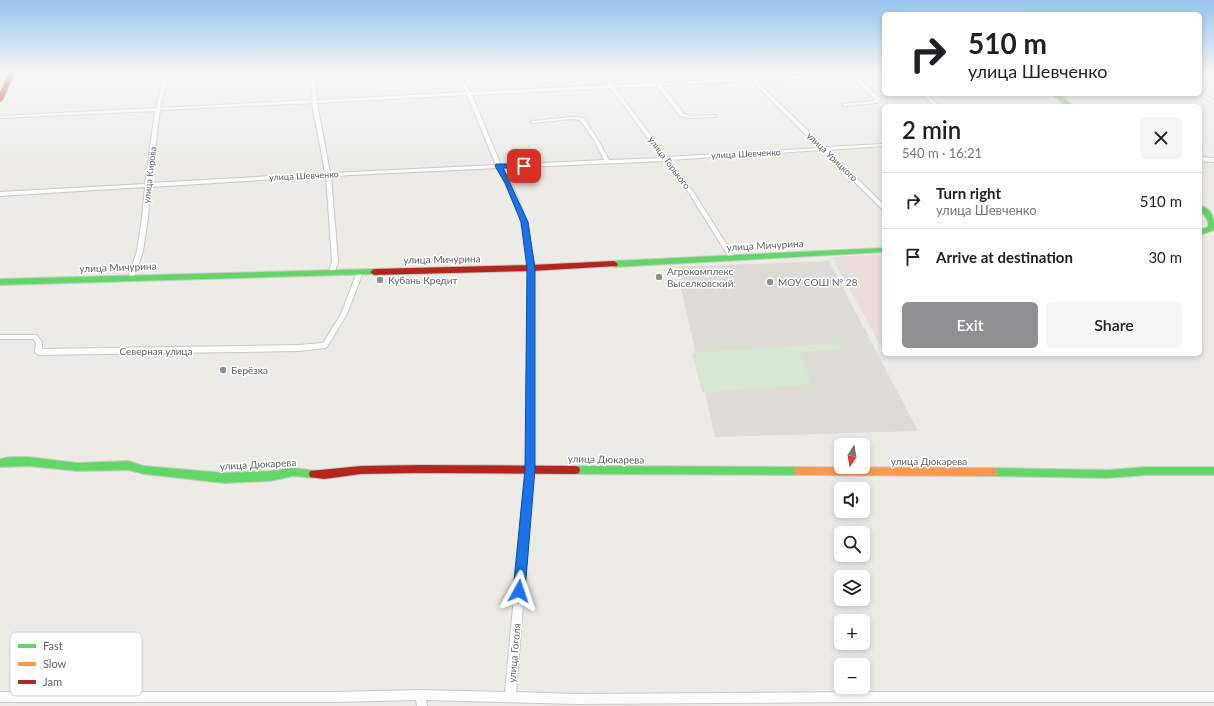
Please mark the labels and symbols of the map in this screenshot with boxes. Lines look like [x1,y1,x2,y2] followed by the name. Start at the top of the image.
[805,130,860,183] street label: улица Урицкого
[646,134,693,191] street label: улица Горького
[141,146,158,204] street label: улица Кирова
[711,146,781,161] street label: улица Шевченко
[507,149,541,183] pin
[269,168,339,183] street label: улица Шевченко
[726,237,804,253] street label: улица Мичурина
[403,252,481,266] street label: улица Мичурина
[79,260,157,274] street label: улица Мичурина
[667,265,734,289] place label: Агрокомплекс Выселковский
[654,272,664,282] marker: Агрокомплекс Выселковский
[388,274,458,286] place label: Кубань Кредит
[375,275,385,285] marker: Кубань Кредит
[778,276,858,288] place label: МОУ СОШ № 28
[765,277,775,287] marker: МОУ СОШ № 28
[119,345,193,357] street label: Северная улица
[231,364,268,376] place label: Берёзка
[218,365,228,375] marker: Берёзка
[834,438,870,474] north arrow
[568,452,644,466] street label: улица Дюкарева
[891,455,967,467] street label: улица Дюкарева
[220,456,296,472] street label: улица Дюкарева
[498,570,540,612] position arrow
[505,623,523,683] street label: улица Гоголя
[10,632,142,696] legend
[43,639,63,652] text: Fast
[43,657,67,670] text: Slow
[43,675,62,688] text: Jam

